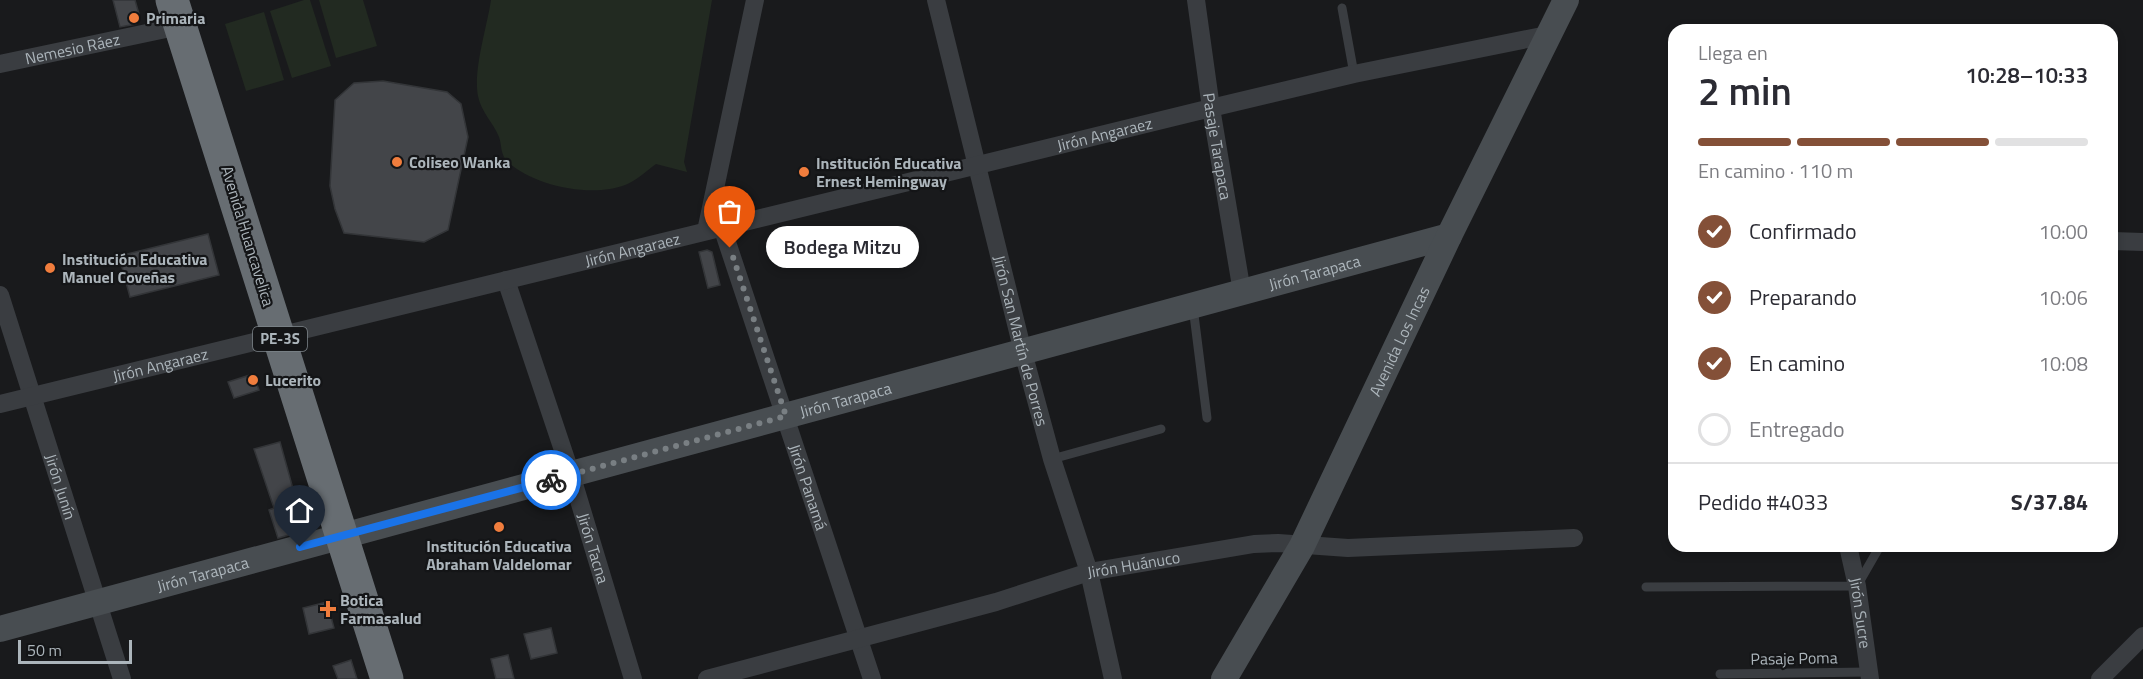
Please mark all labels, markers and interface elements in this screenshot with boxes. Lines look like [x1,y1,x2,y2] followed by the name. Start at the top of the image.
[146,6,205,30] place label: Primaria
[127,11,141,25] marker: Primaria
[23,27,122,70] street label: Nemesio Ráez
[1698,37,1768,68] text: Llega en
[1965,58,2088,92] text: 10:28–10:33
[1698,61,1792,120] text: 2 min
[1197,91,1238,202] street label: Pasaje Tarapaca
[1054,111,1155,157] street label: Jirón Angaraez
[409,150,510,174] place label: Coliseo Wanka
[816,151,961,193] place label: Institución Educativa Ernest Hemingway
[390,155,404,169] marker: Coliseo Wanka
[1698,155,1853,186] text: En camino · 110 m
[215,163,281,309] street label: Avenida Huancavelica
[797,165,811,179] marker: Institución Educativa Ernest Hemingway
[704,186,755,248] pin
[713,195,746,228] icon: bag
[1749,214,1857,248] text: Confirmado
[1698,215,1731,248] icon: check
[2039,216,2088,247] text: 10:00
[582,226,683,273] street label: Jirón Angaraez
[766,227,919,269] callout: Bodega Mitzu
[784,231,901,262] text: Bodega Mitzu
[62,247,207,289] place label: Institución Educativa Manuel Coveñas
[1266,249,1363,296] street label: Jirón Tarapaca
[987,253,1055,429] street label: Jirón San Martín de Porres
[43,261,57,275] marker: Institución Educativa Manuel Coveñas
[1749,280,1857,314] text: Preparando
[1698,281,1731,314] icon: check
[1363,282,1436,400] street label: Avenida Los Incas
[2039,282,2088,313] text: 10:06
[253,327,307,351] road number: PE-3S
[110,342,210,388] street label: Jirón Angaraez
[1749,346,1845,380] text: En camino
[1698,347,1731,380] icon: check
[2039,348,2088,379] text: 10:08
[265,368,321,392] place label: Lucerito
[246,373,260,387] marker: Lucerito
[797,376,894,424] street label: Jirón Tarapaca
[1749,412,1845,446] text: Entregado
[783,441,834,533] street label: Jirón Panamá
[521,450,581,510] courier
[39,451,83,523] street label: Jirón Junín
[535,464,568,497] icon: bike
[274,485,325,547] pin
[1698,485,1828,519] text: Pedido #4033
[2011,485,2088,519] text: S/37.84
[283,494,316,527] icon: home
[571,510,615,586] street label: Jirón Tacna
[492,520,506,534] marker: Institución Educativa Abraham Valdelomar
[426,534,572,576] place label: Institución Educativa Abraham Valdelomar
[1085,545,1182,584] street label: Jirón Huánuco
[154,550,251,598] street label: Jirón Tarapaca
[1843,575,1878,650] street label: Jirón Sucre
[340,588,422,630] place label: Botica Farmasalud
[321,602,335,616] marker: Botica Farmasalud
[18,637,132,664] scale bar
[27,638,62,662] text: 50 m
[1750,645,1838,671] street label: Pasaje Poma

